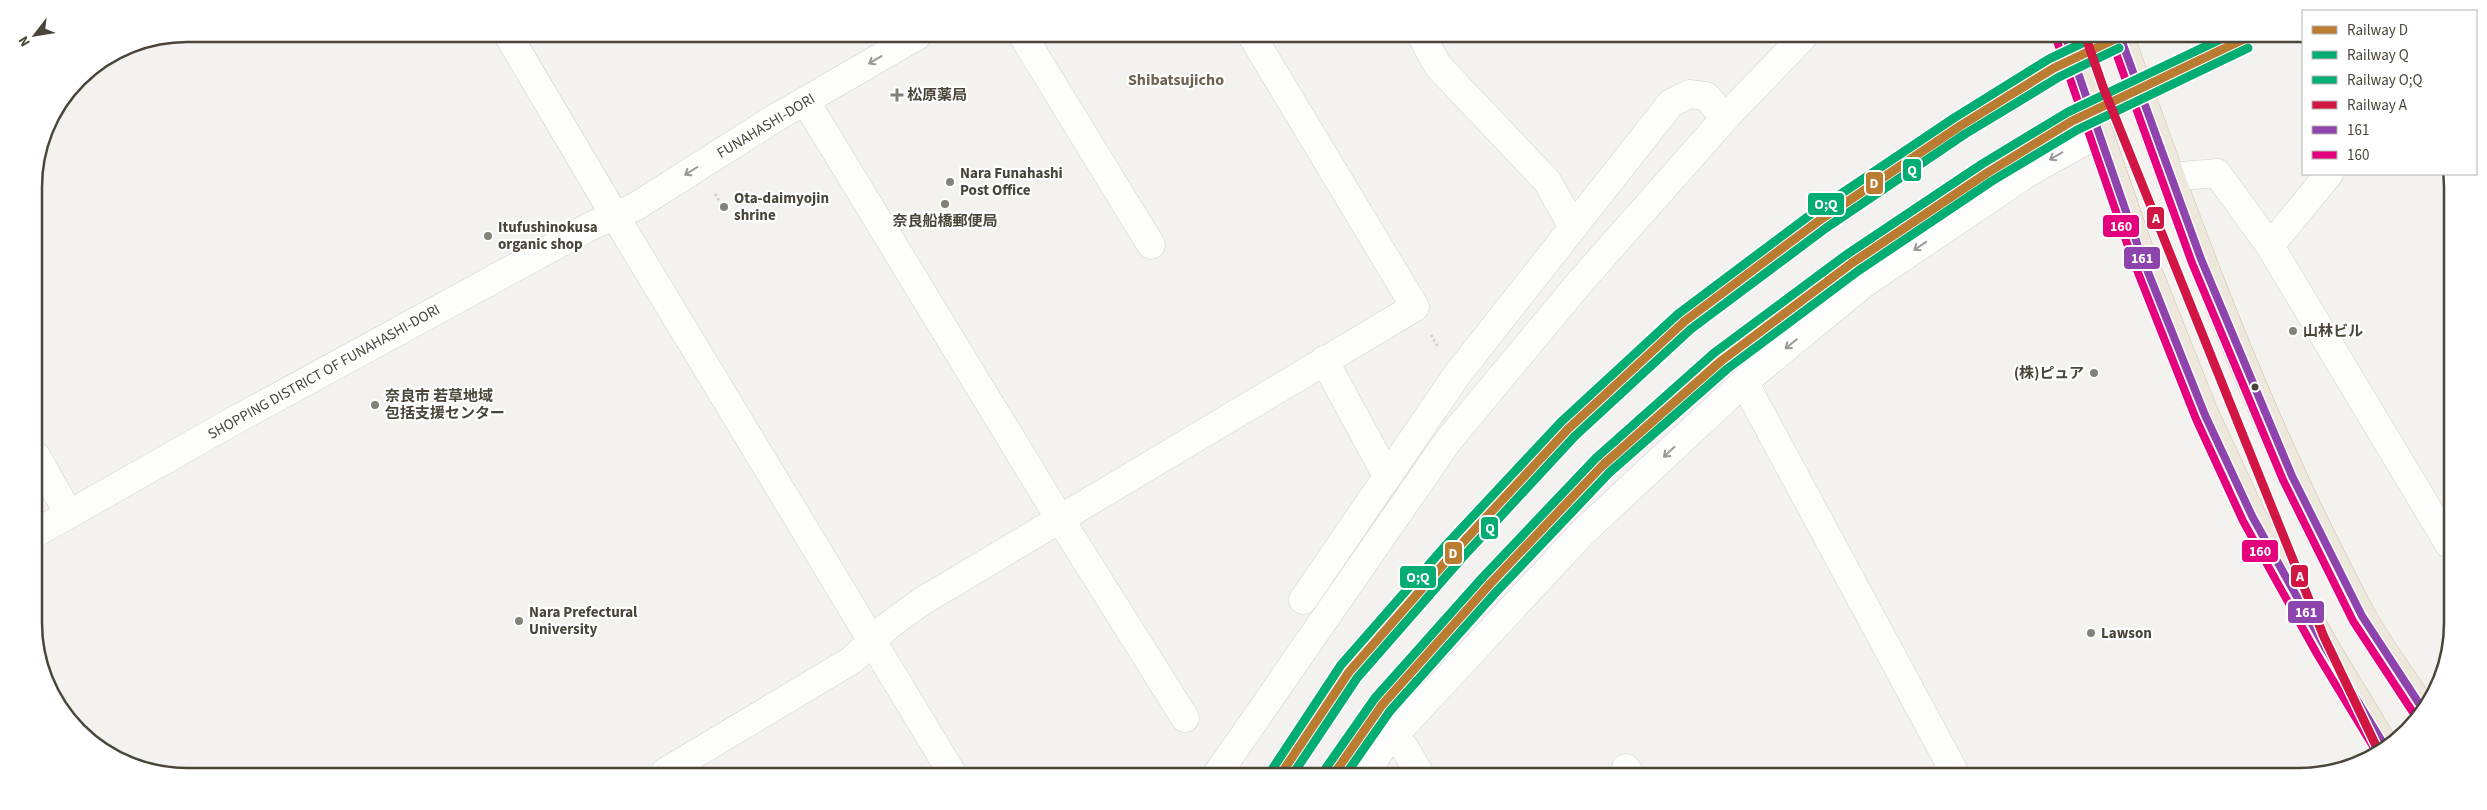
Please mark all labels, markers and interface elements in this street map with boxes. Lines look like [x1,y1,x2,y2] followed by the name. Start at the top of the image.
[10,10,60,60] north arrow
[2302,10,2477,175] legend
[2347,20,2408,41] text: Railway D
[14,32,36,50] text: N
[2347,45,2409,66] text: Railway Q
[869,56,883,66] one-way arrow
[1128,69,1224,91] district label: Shibatsujicho
[2347,70,2422,91] text: Railway O;Q
[907,85,967,106] place label: 松原薬局
[713,88,819,164] street label: FUNAHASHI-DORI
[891,89,903,101] marker: 松原薬局
[2347,95,2408,116] text: Railway A
[2347,120,2369,141] text: 161
[2347,145,2369,166] text: 160
[2048,151,2063,161] one-way arrow
[1902,158,1922,182] line badge: Q
[1907,161,1917,181] text: Q
[960,163,1063,201] place label: Nara Funahashi Post Office
[685,167,699,177] one-way arrow
[1865,171,1884,195] line badge: D
[1870,174,1879,194] text: D
[944,176,956,188] marker: Nara Funahashi Post Office
[734,188,829,226] place label: Ota-daimyojin shrine
[1807,192,1845,216] line badge: O;Q
[1814,195,1838,215] text: O;Q
[939,198,951,210] marker: 奈良船橋郵便局
[718,201,730,213] marker: Ota-daimyojin shrine
[2146,206,2165,230] line badge: A
[2151,209,2161,229] text: A
[892,211,998,232] place label: 奈良船橋郵便局
[2102,214,2140,238] line badge: 160
[498,217,598,255] place label: Itufushinokusa organic shop
[2110,217,2132,237] text: 160
[482,230,494,242] marker: Itufushinokusa organic shop
[1913,241,1927,251] one-way arrow
[2123,246,2161,270] line badge: 161
[2131,249,2153,269] text: 161
[204,299,444,445] street label: SHOPPING DISTRICT OF FUNAHASHI-DORI
[2303,321,2363,342] place label: 山林ビル
[2287,325,2299,337] marker: 山林ビル
[1784,338,1797,349] one-way arrow
[2014,363,2084,384] place label: (株)ピュア
[2088,367,2100,379] marker: (株)ピュア
[2250,382,2260,392] unlabelled marker
[385,386,505,424] place label: 奈良市 若草地域 包括支援センター
[369,399,381,411] marker: 奈良市 若草地域 包括支援センター
[1663,446,1676,457] one-way arrow
[1480,516,1499,540] line badge: Q
[1485,519,1495,539] text: Q
[2241,539,2279,563] line badge: 160
[1444,541,1463,565] line badge: D
[2249,542,2271,562] text: 160
[1449,544,1458,564] text: D
[2290,564,2309,588] line badge: A
[1399,565,1437,589] line badge: O;Q
[2295,567,2305,587] text: A
[1406,568,1430,588] text: O;Q
[2287,600,2325,624] line badge: 161
[529,602,638,640] place label: Nara Prefectural University
[2295,603,2317,623] text: 161
[513,615,525,627] marker: Nara Prefectural University
[2101,623,2152,644] place label: Lawson
[2085,627,2097,639] marker: Lawson

